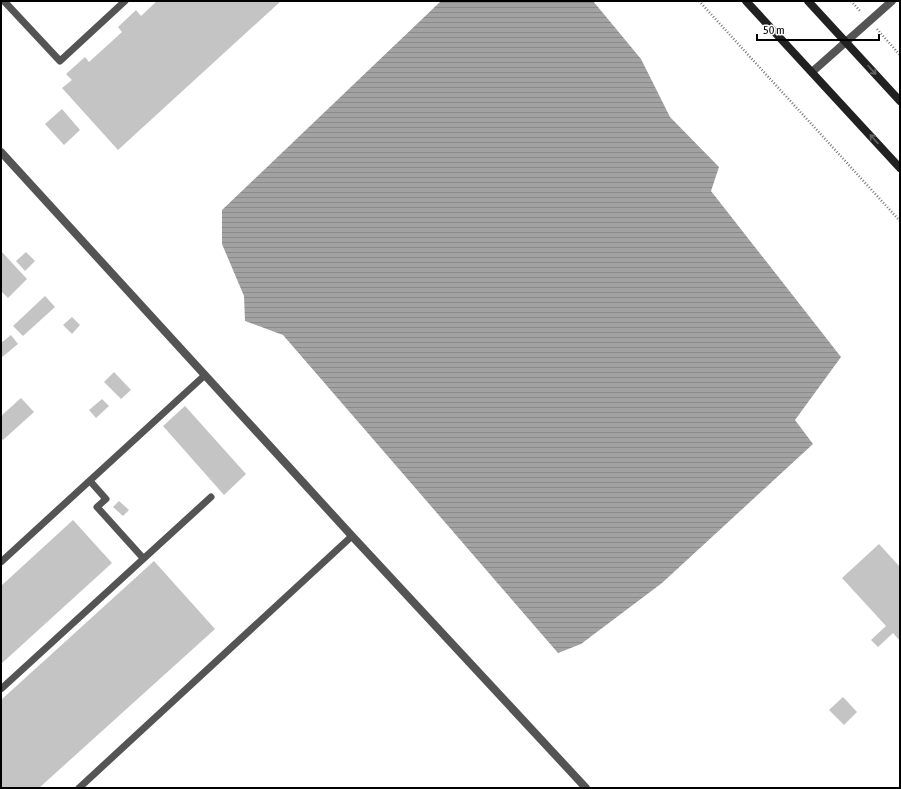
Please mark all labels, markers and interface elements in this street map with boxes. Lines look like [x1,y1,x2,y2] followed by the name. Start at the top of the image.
[757,16,879,42] scale bar
[763,23,785,37] text: 50 m
[868,65,877,75] one-way arrow
[869,134,878,144] one-way arrow

